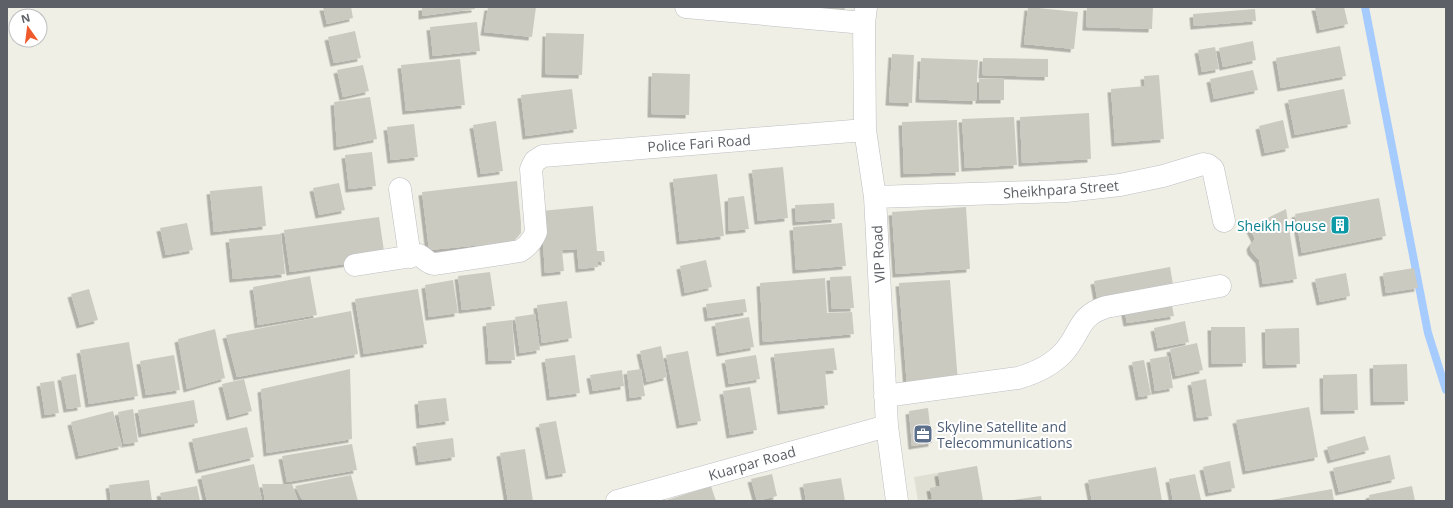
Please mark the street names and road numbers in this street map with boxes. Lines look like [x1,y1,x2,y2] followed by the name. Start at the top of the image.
[647,130,751,156] street label: Police Fari Road
[1002,175,1120,203] street label: Sheikhpara Street
[867,225,889,283] street label: VIP Road
[706,441,798,485] street label: Kuarpar Road

